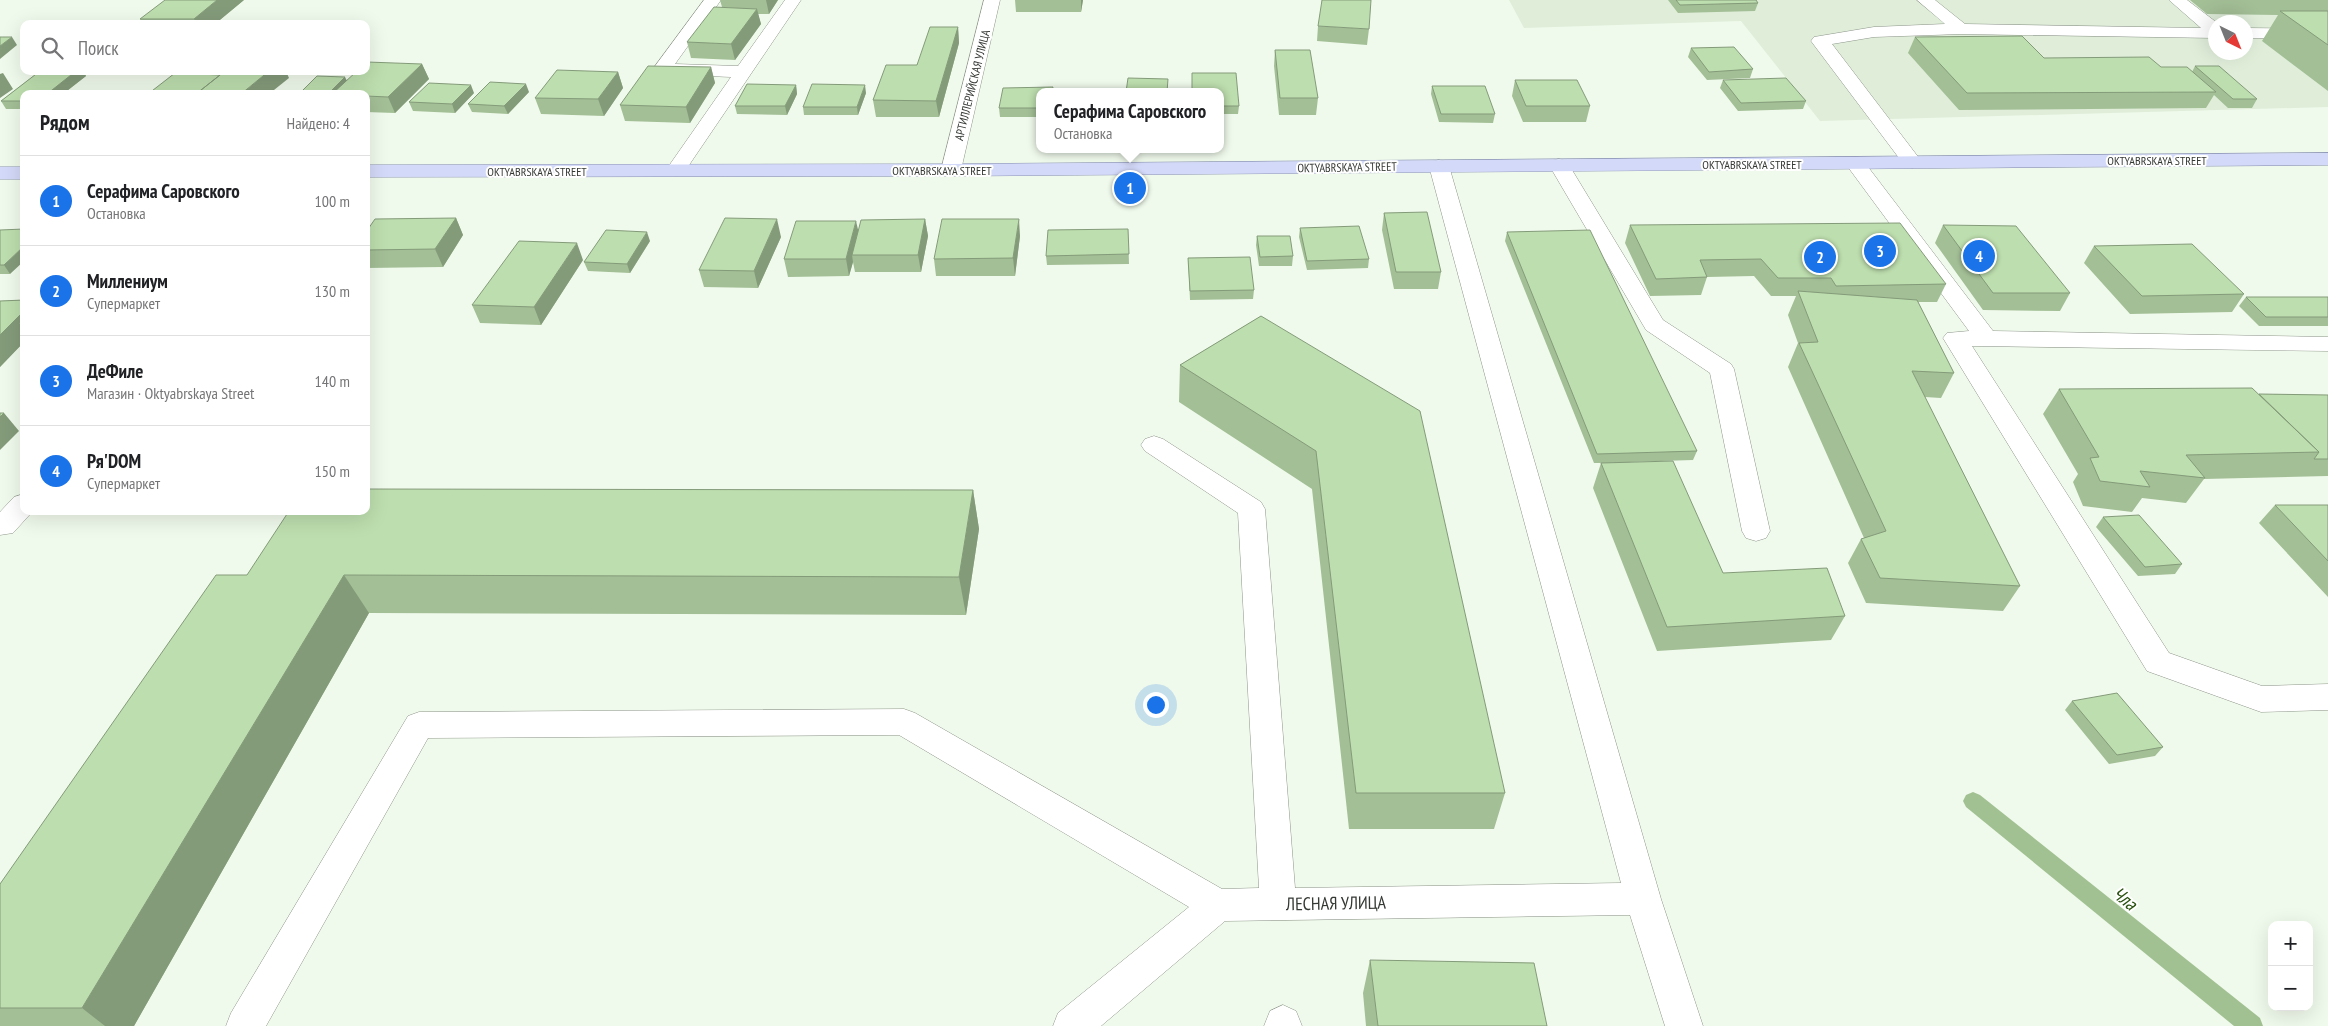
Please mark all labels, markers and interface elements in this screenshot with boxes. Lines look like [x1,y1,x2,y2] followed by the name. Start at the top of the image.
[2208,15,2253,60] north arrow
[20,20,370,75] search box
[951,28,993,142] street label: АРТИЛЛЕРИЙСКАЯ УЛИЦА
[38,34,66,62] icon: search
[78,36,119,60] text: Поиск
[1036,88,1224,153] popup
[1054,99,1206,123] text: Серафима Саровского
[40,109,90,136] text: Рядом
[287,113,350,133] text: Найдено: 4
[1054,123,1112,143] text: Остановка
[2107,153,2207,168] street label: OKTYABRSKAYA STREET
[1702,157,1802,172] street label: OKTYABRSKAYA STREET
[1297,159,1397,175] street label: OKTYABRSKAYA STREET
[892,163,992,178] street label: OKTYABRSKAYA STREET
[487,164,587,179] street label: OKTYABRSKAYA STREET
[1114,169,1146,207] pin: 1
[87,179,240,203] text: Серафима Саровского
[52,191,60,211] text: 1
[315,191,350,211] text: 100 m
[87,203,146,223] text: Остановка
[1864,232,1896,270] pin: 3
[1963,237,1995,275] pin: 4
[1804,238,1836,276] pin: 2
[87,269,168,293] text: Миллениум
[52,281,60,301] text: 2
[315,281,350,301] text: 130 m
[87,293,160,313] text: Супермаркет
[87,359,143,383] text: ДеФиле
[52,371,60,391] text: 3
[315,371,350,391] text: 140 m
[87,383,255,403] text: Магазин · Oktyabrskaya Street
[87,449,141,473] text: Ря'DOM
[52,461,60,481] text: 4
[315,461,350,481] text: 150 m
[87,473,160,493] text: Супермаркет
[1143,692,1169,718] your location
[2108,881,2143,916] water label: Чла
[1285,891,1387,915] street label: ЛЕСНАЯ УЛИЦА
[2268,921,2313,1011] map controls
[2268,921,2313,966] button: +
[2268,966,2313,1011] button: −

